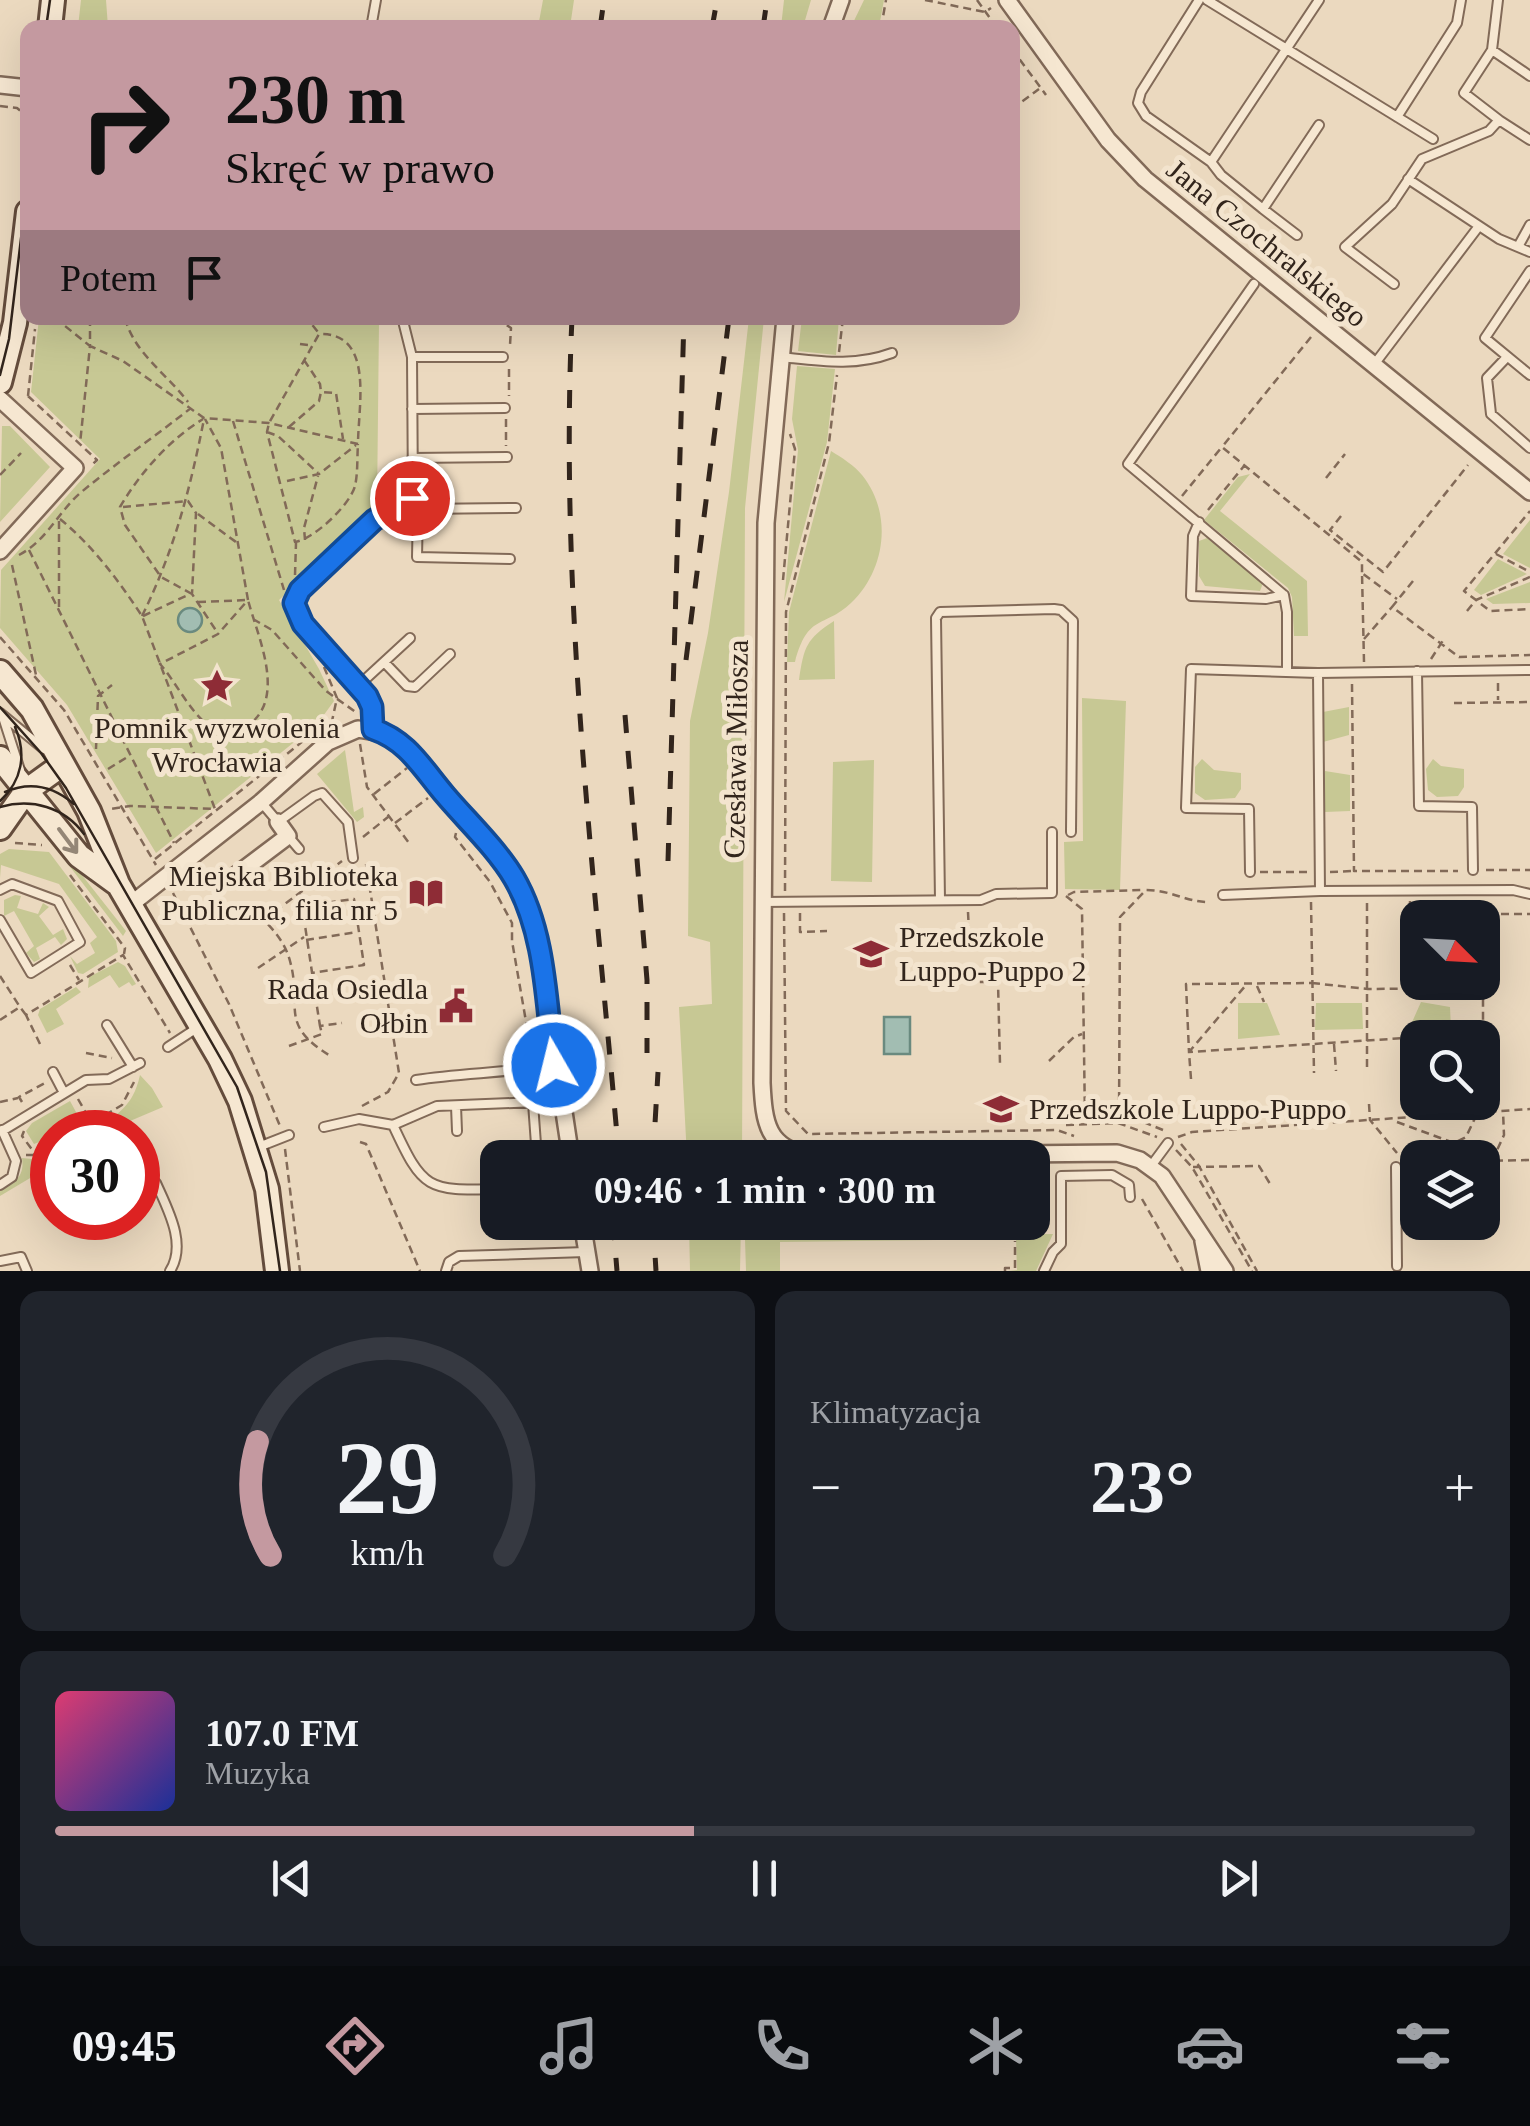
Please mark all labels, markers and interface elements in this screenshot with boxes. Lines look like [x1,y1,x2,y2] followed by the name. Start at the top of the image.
[60,60,190,190] icon: right
[225,61,406,138] text: 230 m
[225,143,495,193] text: Skręć w prawo
[1161,152,1374,333] street label: Jana Czochralskiego
[177,250,232,305] icon: arrive
[60,257,157,299] text: Potem
[370,456,455,541] pin
[385,471,440,526] icon: arrive
[717,639,754,859] street label: Czesława Miłosza
[198,667,236,705] place icon: Pomnik wyzwolenia Wrocławia
[94,711,340,778] place label: Pomnik wyzwolenia Wrocławia
[57,827,78,854] one-way arrow
[161,859,398,926] place label: Miejska Biblioteka Publiczna, filia nr 5
[407,874,445,912] library icon: Miejska Biblioteka Publiczna, filia nr 5
[1400,900,1500,1000] north arrow
[1400,900,1500,1240] map controls
[899,920,1087,987] place label: Przedszkole Luppo-Puppo 2
[852,935,890,973] school or university icon: Przedszkole Luppo-Puppo 2
[267,972,428,1039] place label: Rada Osiedla Ołbin
[437,987,475,1025] public building icon: Rada Osiedla Ołbin
[502,1013,606,1117] position arrow
[1400,1020,1500,1120] button: search
[982,1090,1020,1128] school or university icon: Przedszkole Luppo-Puppo
[1029,1092,1346,1125] place label: Przedszkole Luppo-Puppo
[30,1110,160,1240] speed limit sign: 30
[1400,1140,1500,1240] button: layers
[594,1169,936,1211] text: 09:46 · 1 min · 300 m
[810,1394,981,1430] text: Klimatyzacja
[336,1420,440,1535] text: 29
[1090,1445,1195,1528] text: 23°
[810,1457,841,1518] text: −
[1444,1457,1475,1518] text: +
[351,1533,424,1573] text: km/h
[205,1712,359,1754] text: 107.0 FM
[205,1755,310,1791] text: Muzyka
[264,1851,319,1906] icon: previous
[737,1851,792,1906] icon: pause
[1211,1851,1266,1906] icon: next
[320,2011,390,2081] icon: directions
[534,2011,604,2081] icon: music
[747,2011,817,2081] icon: phone
[961,2011,1031,2081] icon: climate
[1175,2011,1245,2081] icon: car
[1388,2011,1458,2081] icon: filters
[72,2021,177,2071] text: 09:45

